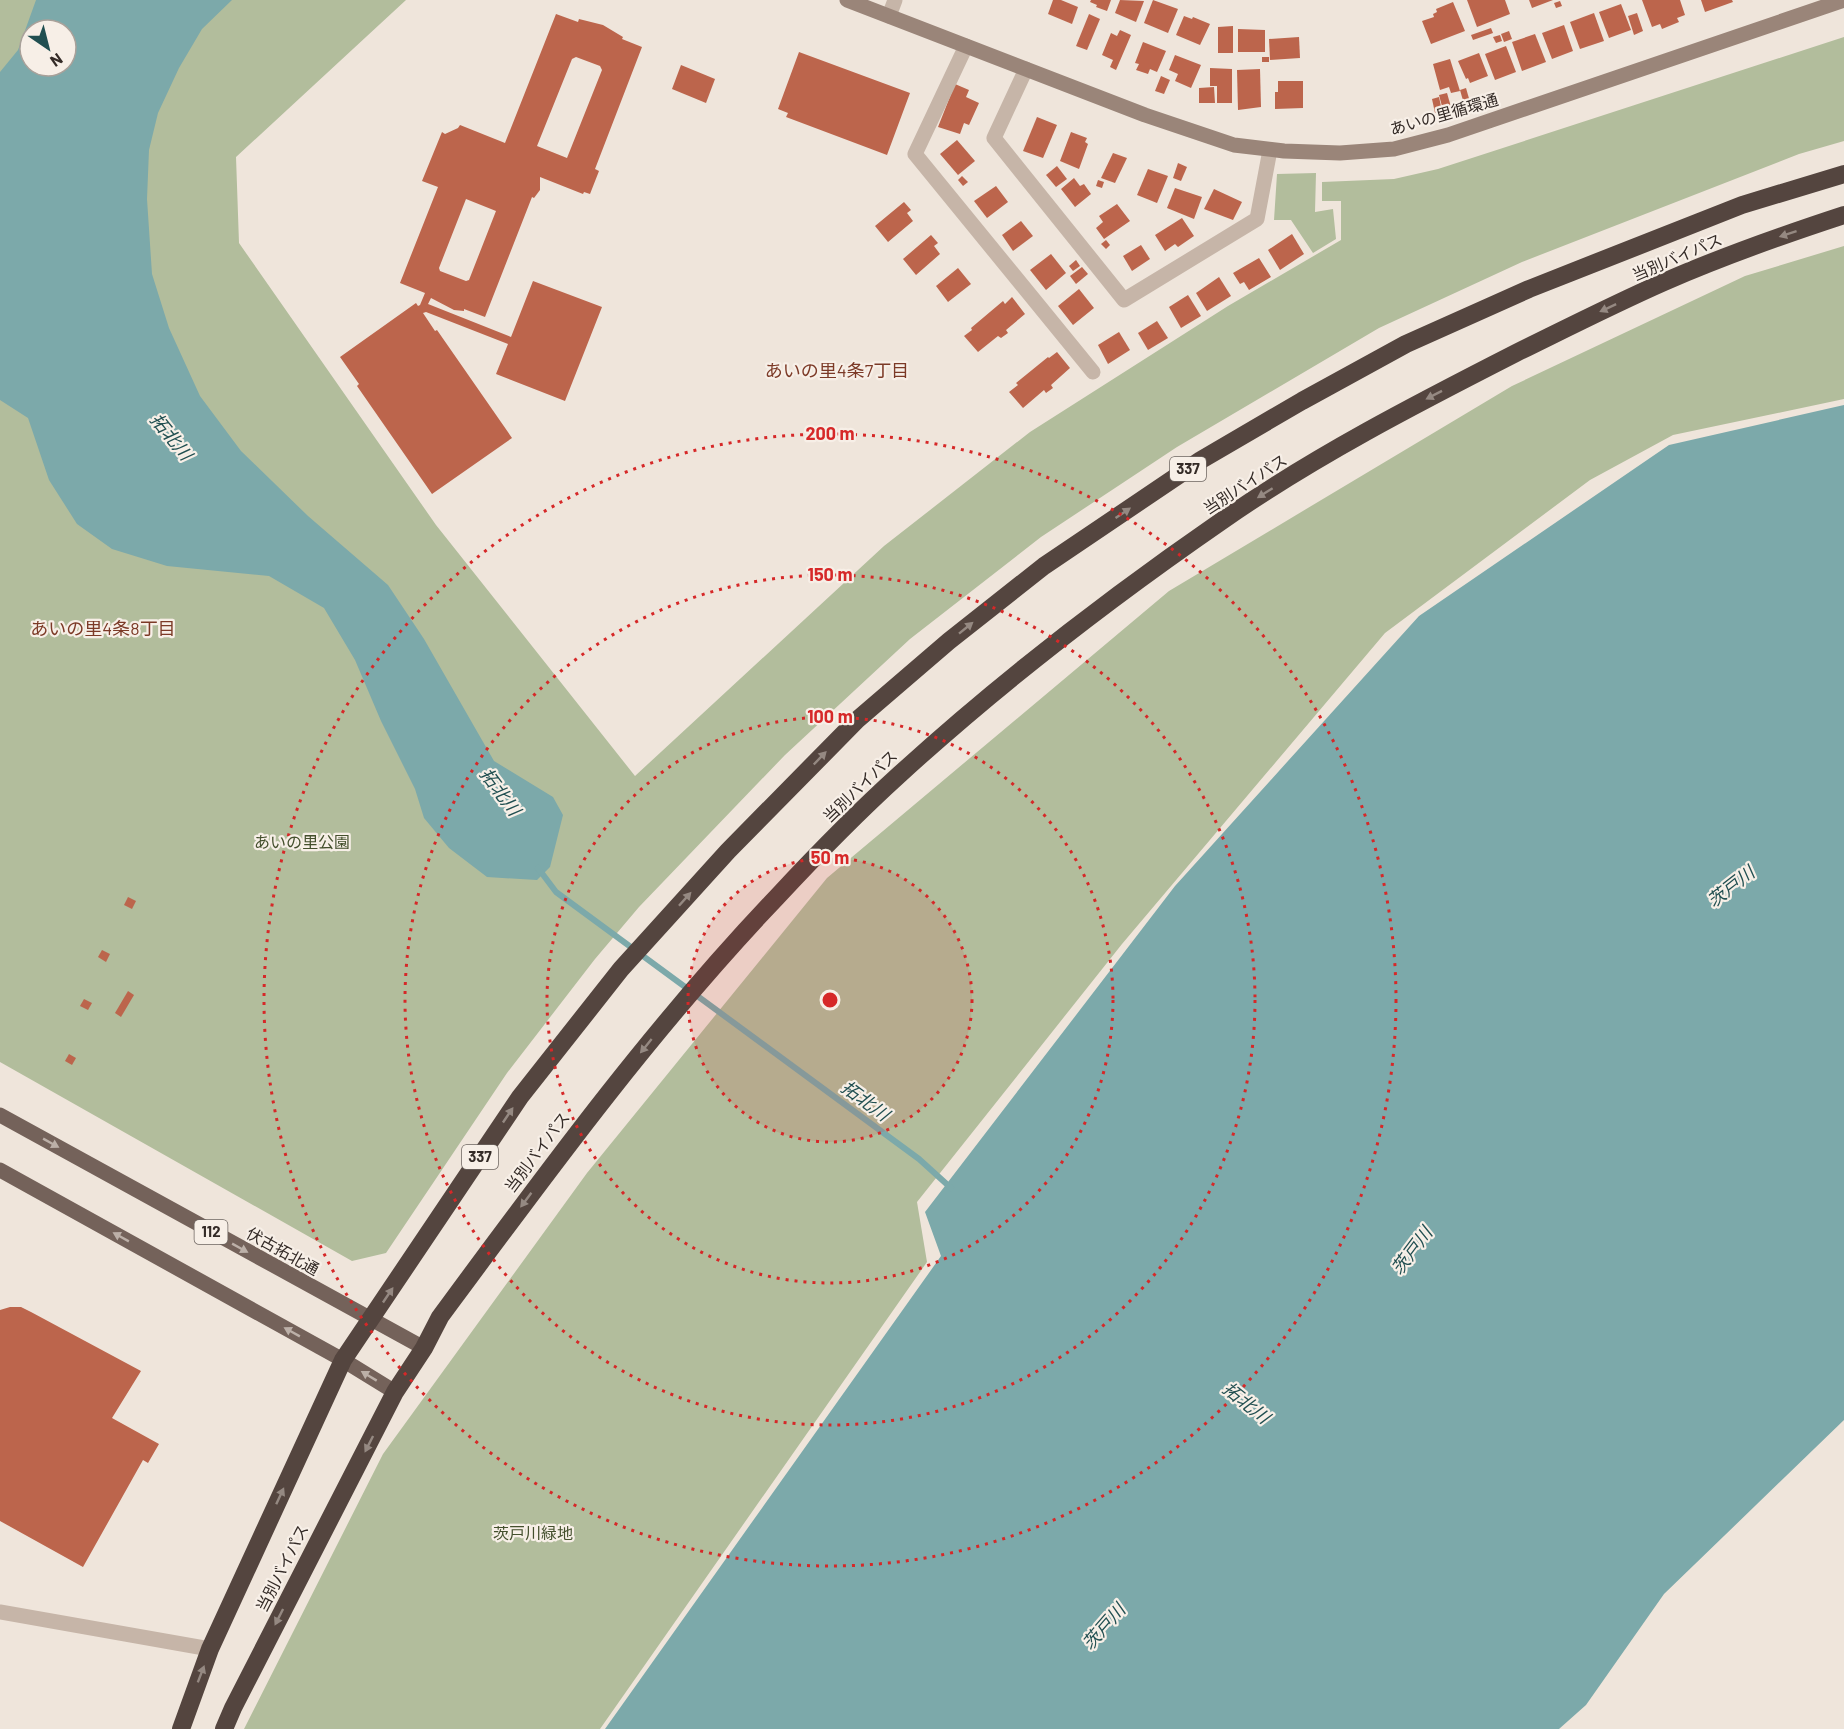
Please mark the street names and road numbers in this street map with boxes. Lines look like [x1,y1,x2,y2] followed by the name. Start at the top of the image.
[1387,89,1500,138] street label: あいの里循環通
[1629,229,1725,284] street label: 当別バイパス
[1199,450,1290,518] street label: 当別バイパス
[1170,457,1206,481] road number: 337
[819,746,901,826] street label: 当別バイパス
[500,1108,573,1196] street label: 当別バイパス
[462,1145,498,1169] road number: 337
[194,1220,228,1244] road number: 112
[244,1223,323,1278] street label: 伏古拓北通
[251,1521,312,1615] street label: 当別バイパス

